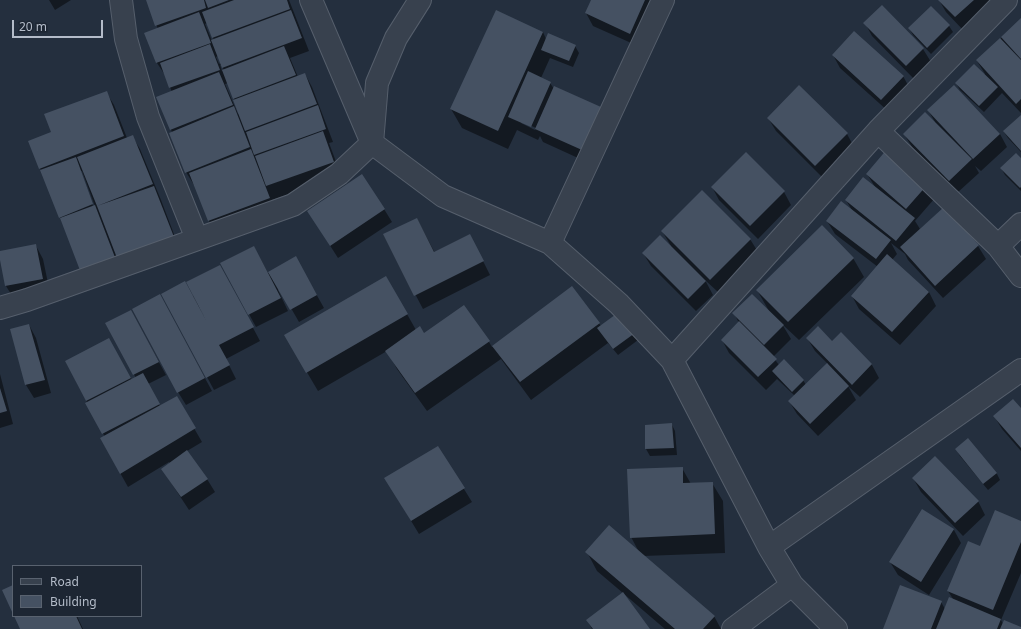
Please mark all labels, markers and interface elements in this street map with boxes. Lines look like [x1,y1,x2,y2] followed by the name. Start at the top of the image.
[14,12,105,38] scale bar
[19,18,47,35] text: 20 m
[12,565,142,617] legend
[50,573,79,590] text: Road
[50,593,97,610] text: Building

